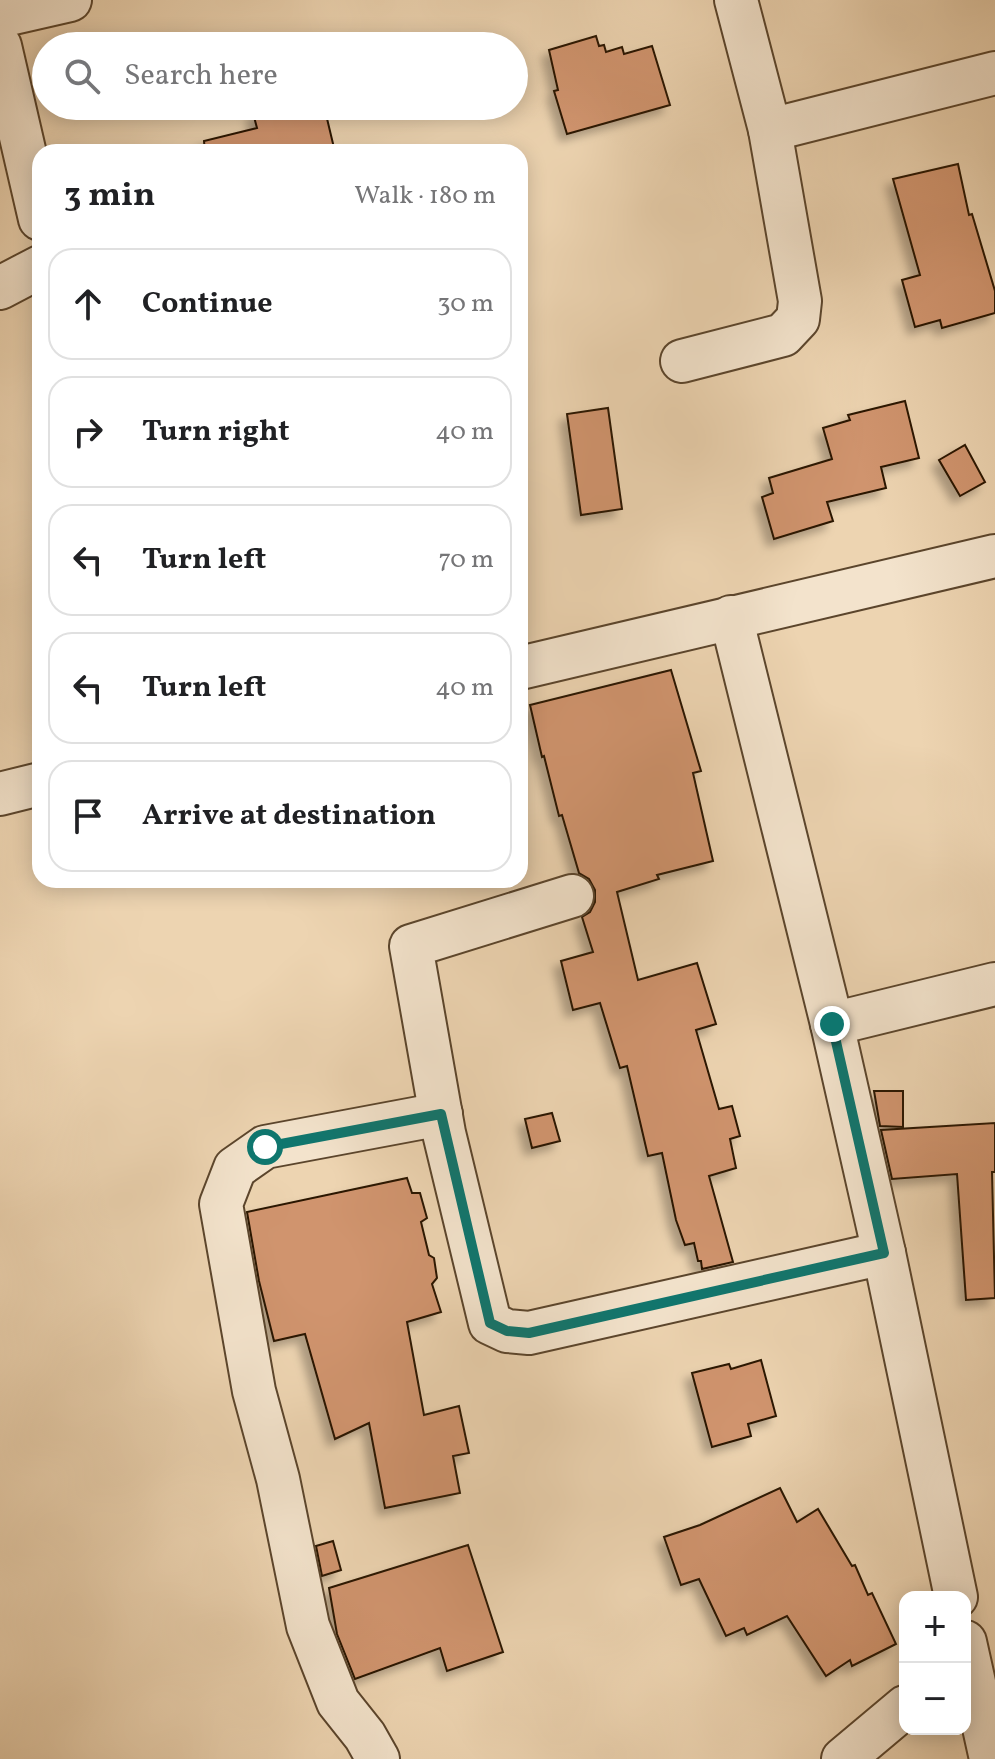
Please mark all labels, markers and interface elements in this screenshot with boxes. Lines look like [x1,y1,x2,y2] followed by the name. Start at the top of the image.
[32,32,528,120] search box
[60,54,104,98] icon: search
[124,55,278,97] text: Search here
[64,173,155,220] text: 3 min
[354,178,496,214] text: Walk · 180 m
[66,282,110,326] icon: ahead
[142,283,273,325] text: Continue
[437,286,494,322] text: 30 m
[66,410,110,454] icon: right
[142,411,290,453] text: Turn right
[435,414,494,450] text: 40 m
[66,538,110,582] icon: left
[142,539,266,581] text: Turn left
[439,542,494,578] text: 70 m
[66,666,110,710] icon: left
[142,667,266,709] text: Turn left
[435,670,494,706] text: 40 m
[66,794,110,838] icon: arrive
[142,795,436,837] text: Arrive at destination
[814,1006,850,1042] route end
[247,1129,283,1165] route start
[899,1591,971,1735] map controls
[899,1591,971,1663] button: +
[899,1663,971,1735] button: −

